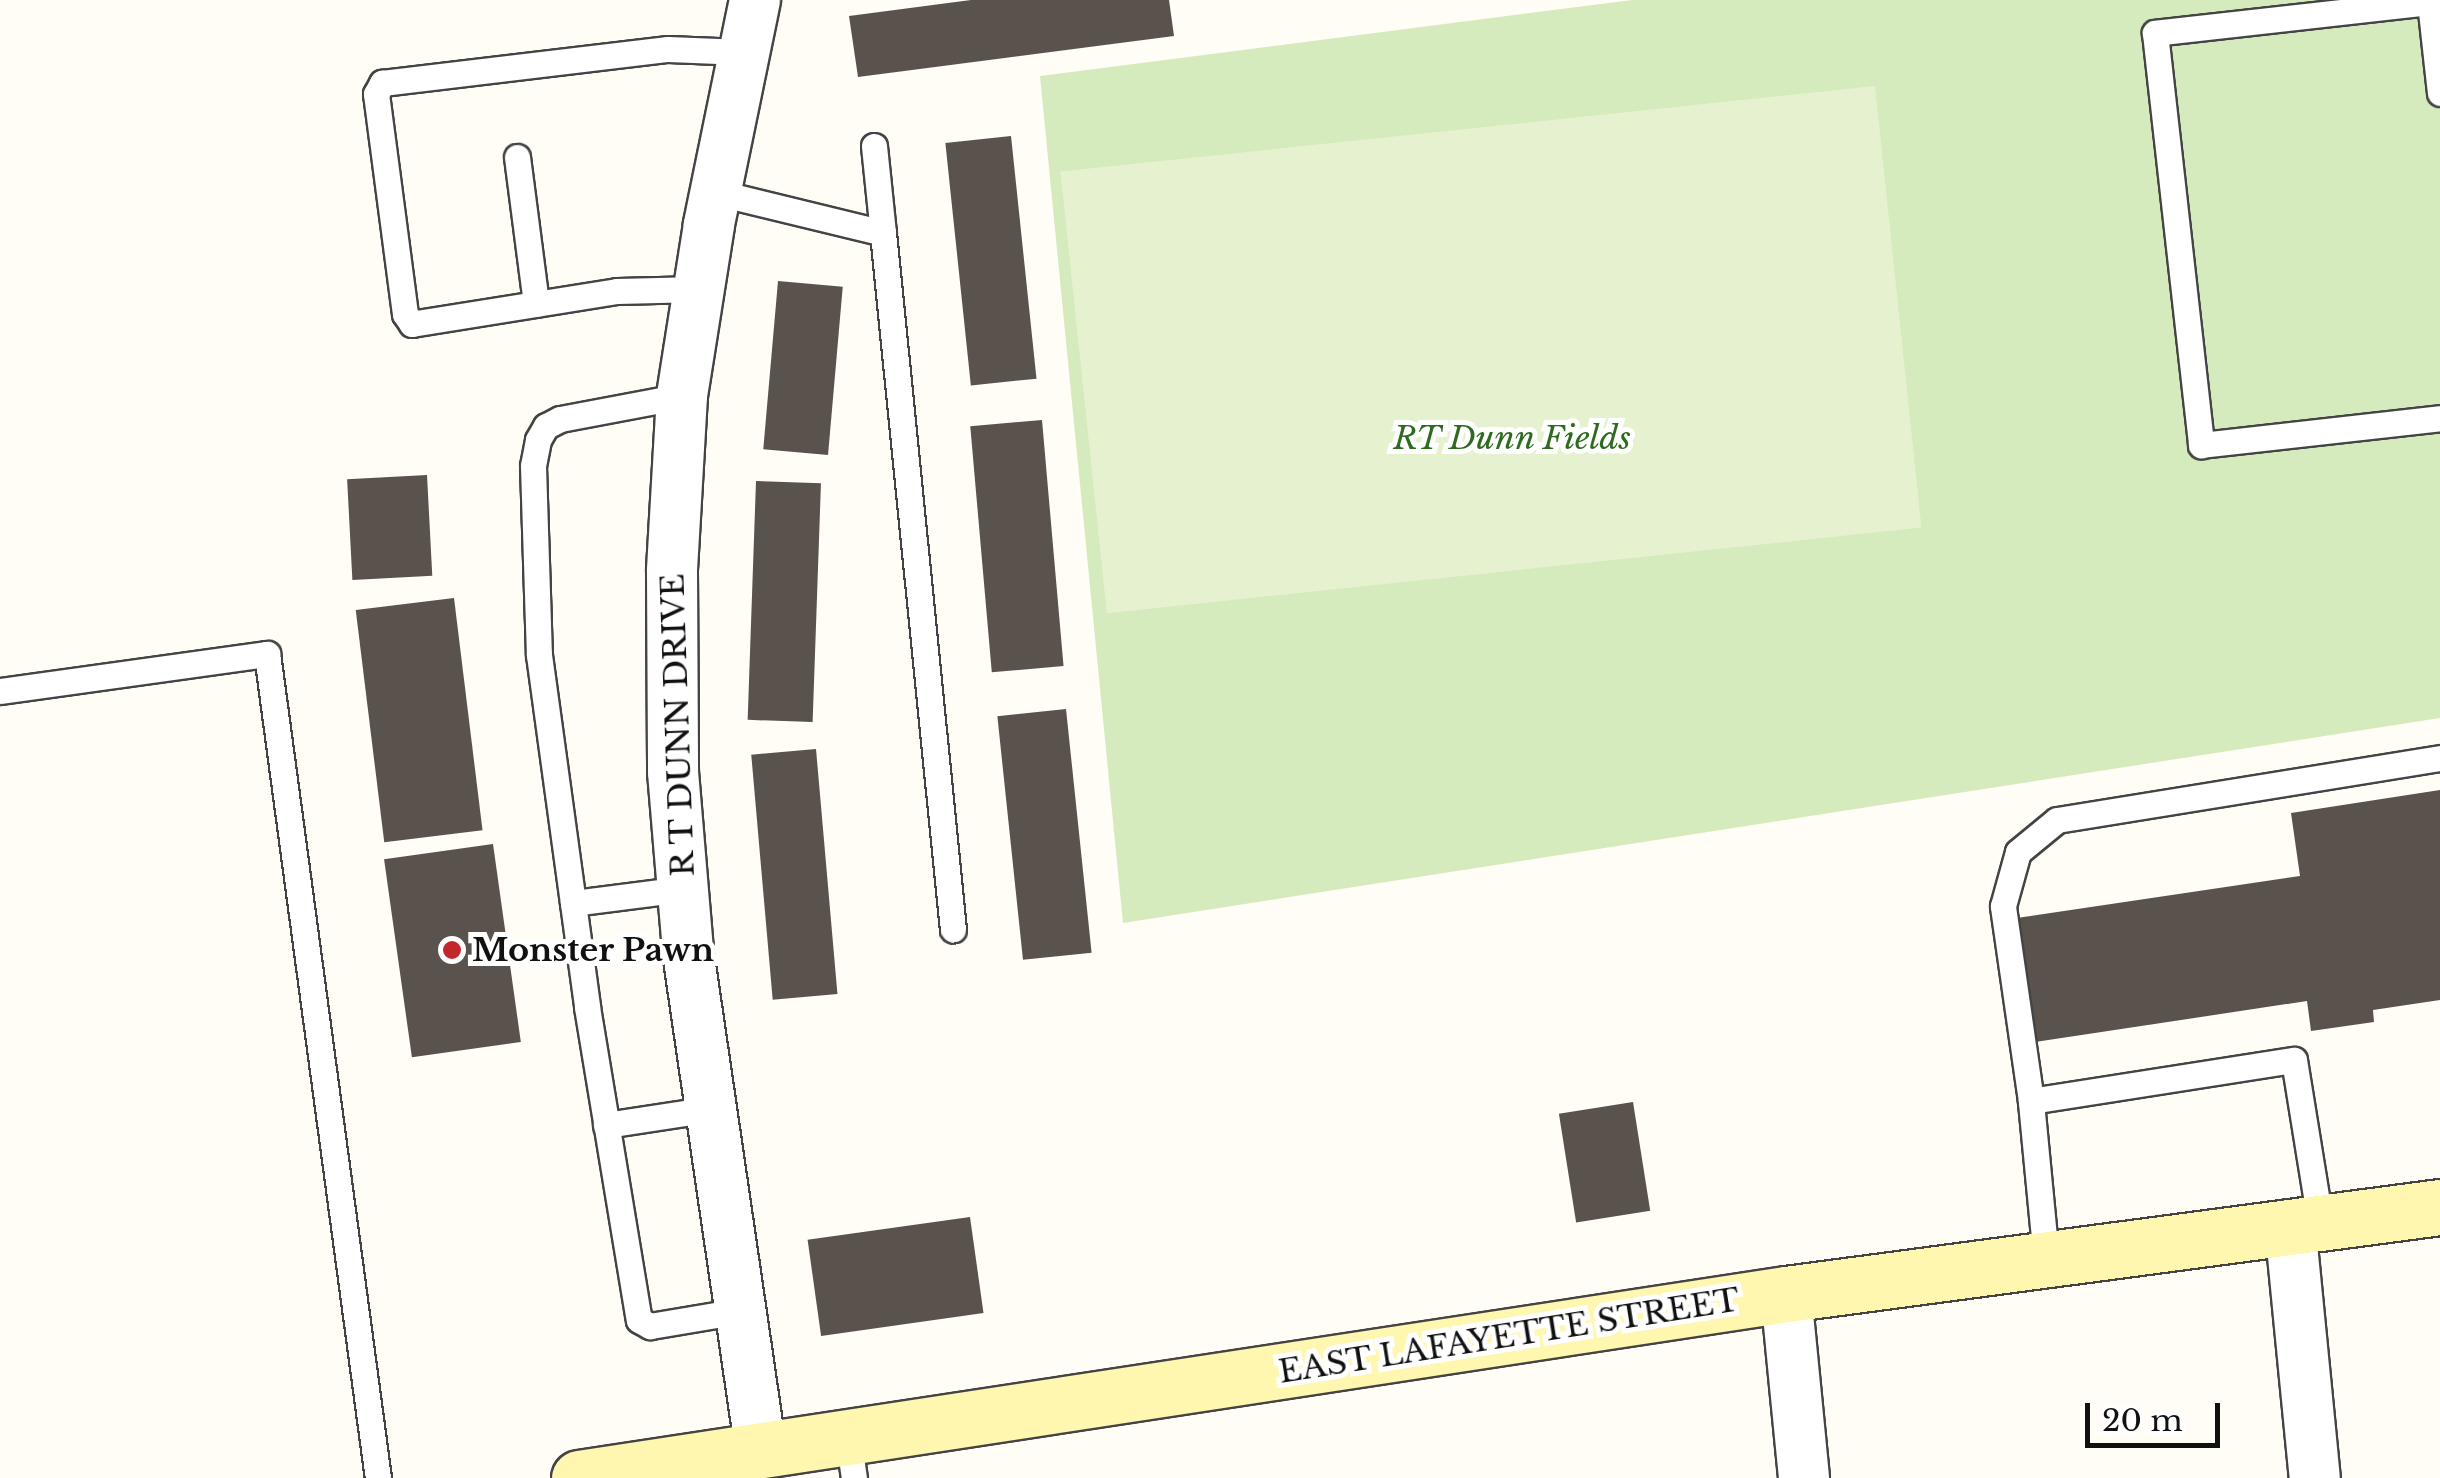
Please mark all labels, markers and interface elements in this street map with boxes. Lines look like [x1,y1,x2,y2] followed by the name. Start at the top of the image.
[1392,419,1632,457] park label: RT Dunn Fields
[653,571,703,879] street label: R T DUNN DRIVE
[472,931,715,969] place label: Monster Pawn
[441,939,463,961] marker: Monster Pawn
[1275,1281,1743,1391] street label: EAST LAFAYETTE STREET
[2090,1383,2225,1445] scale bar
[2102,1402,2183,1439] text: 20 m

